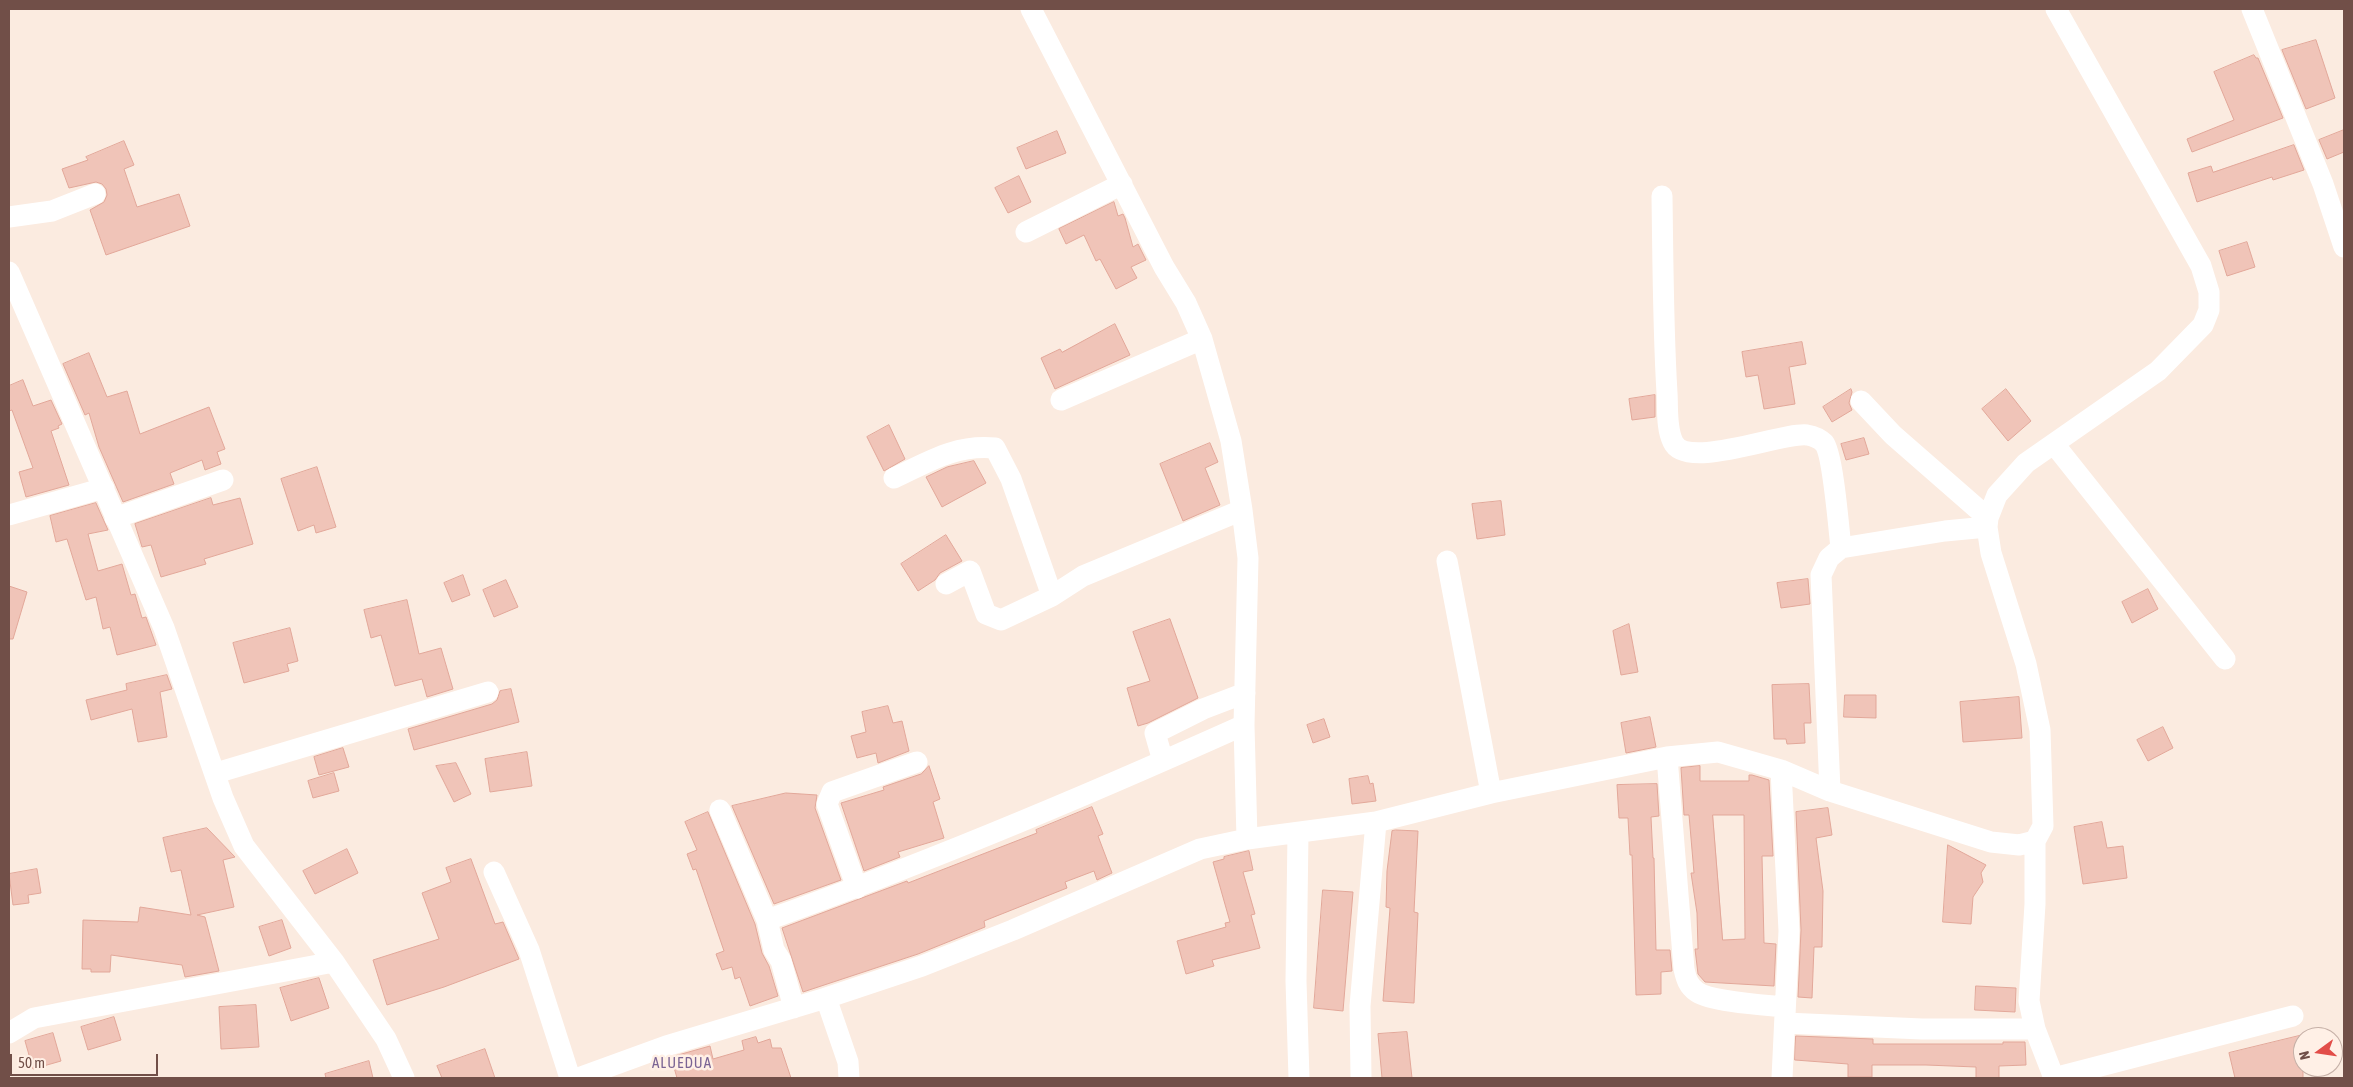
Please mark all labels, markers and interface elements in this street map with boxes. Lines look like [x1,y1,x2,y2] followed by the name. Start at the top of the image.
[2293,1027,2343,1077] north arrow
[12,1044,160,1076] scale bar
[2296,1049,2313,1061] text: N
[18,1054,45,1071] text: 50 m
[651,1054,713,1072] district label: ALUEDUA

